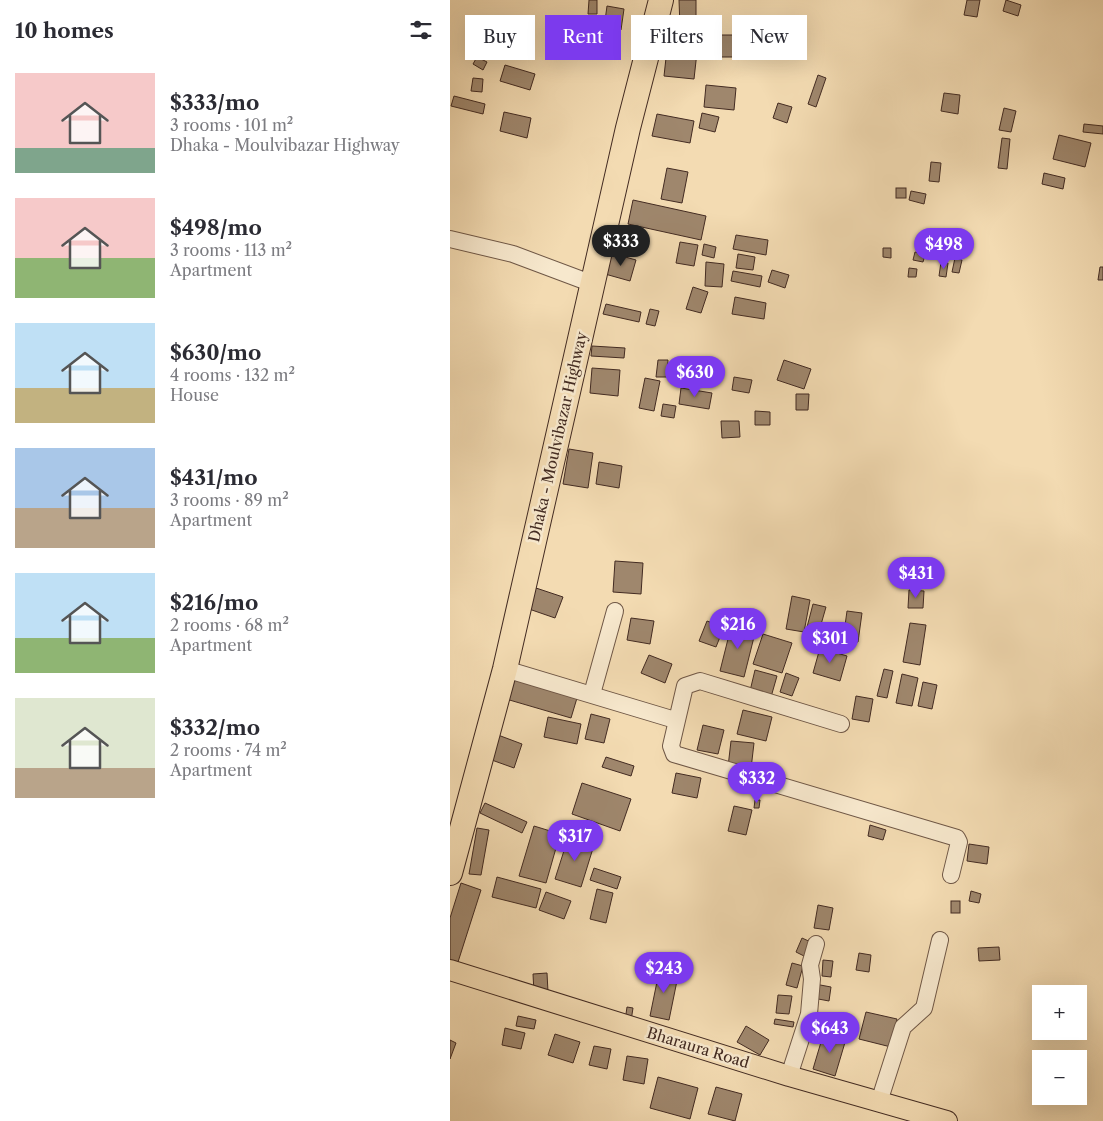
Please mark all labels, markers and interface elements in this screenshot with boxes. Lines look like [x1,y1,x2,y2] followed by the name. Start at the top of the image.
[465,15,535,60] chip: Buy
[545,15,621,60] chip: Rent
[631,15,722,60] chip: Filters
[732,15,807,60] chip: New
[407,16,435,44] icon: filters
[15,18,114,43] text: 10 homes
[170,90,259,115] text: $333/mo
[55,93,115,153] icon: home
[170,115,293,135] text: 3 rooms · 101 m²
[170,135,400,155] text: Dhaka - Moulvibazar Highway
[170,215,262,240] text: $498/mo
[55,218,115,278] icon: home
[591,224,651,267] pin: $333
[914,228,974,270] pin: $498
[603,231,639,251] text: $333
[925,234,963,254] text: $498
[170,240,292,260] text: 3 rooms · 113 m²
[170,260,252,280] text: Apartment
[524,329,591,544] street label: Dhaka - Moulvibazar Highway
[170,340,261,365] text: $630/mo
[55,343,115,403] icon: home
[665,356,725,398] pin: $630
[676,362,714,382] text: $630
[170,365,295,385] text: 4 rooms · 132 m²
[170,385,219,405] text: House
[170,465,258,490] text: $431/mo
[55,468,115,528] icon: home
[170,490,289,510] text: 3 rooms · 89 m²
[170,510,252,530] text: Apartment
[886,556,946,599] pin: $431
[899,563,933,583] text: $431
[170,590,258,615] text: $216/mo
[55,593,115,653] icon: home
[708,608,768,650] pin: $216
[720,614,756,634] text: $216
[170,615,289,635] text: 2 rooms · 68 m²
[800,622,860,664] pin: $301
[812,628,848,648] text: $301
[170,635,252,655] text: Apartment
[170,715,260,740] text: $332/mo
[55,718,115,778] icon: home
[170,740,287,760] text: 2 rooms · 74 m²
[170,760,252,780] text: Apartment
[727,762,787,804] pin: $332
[739,768,775,788] text: $332
[545,820,605,862] pin: $317
[558,826,592,846] text: $317
[634,952,694,994] pin: $243
[646,958,682,978] text: $243
[1032,985,1087,1105] map controls
[1032,985,1087,1040] button: +
[800,1012,860,1054] pin: $643
[811,1018,849,1038] text: $643
[645,1023,752,1072] street label: Bharaura Road
[1032,1050,1087,1105] button: −

